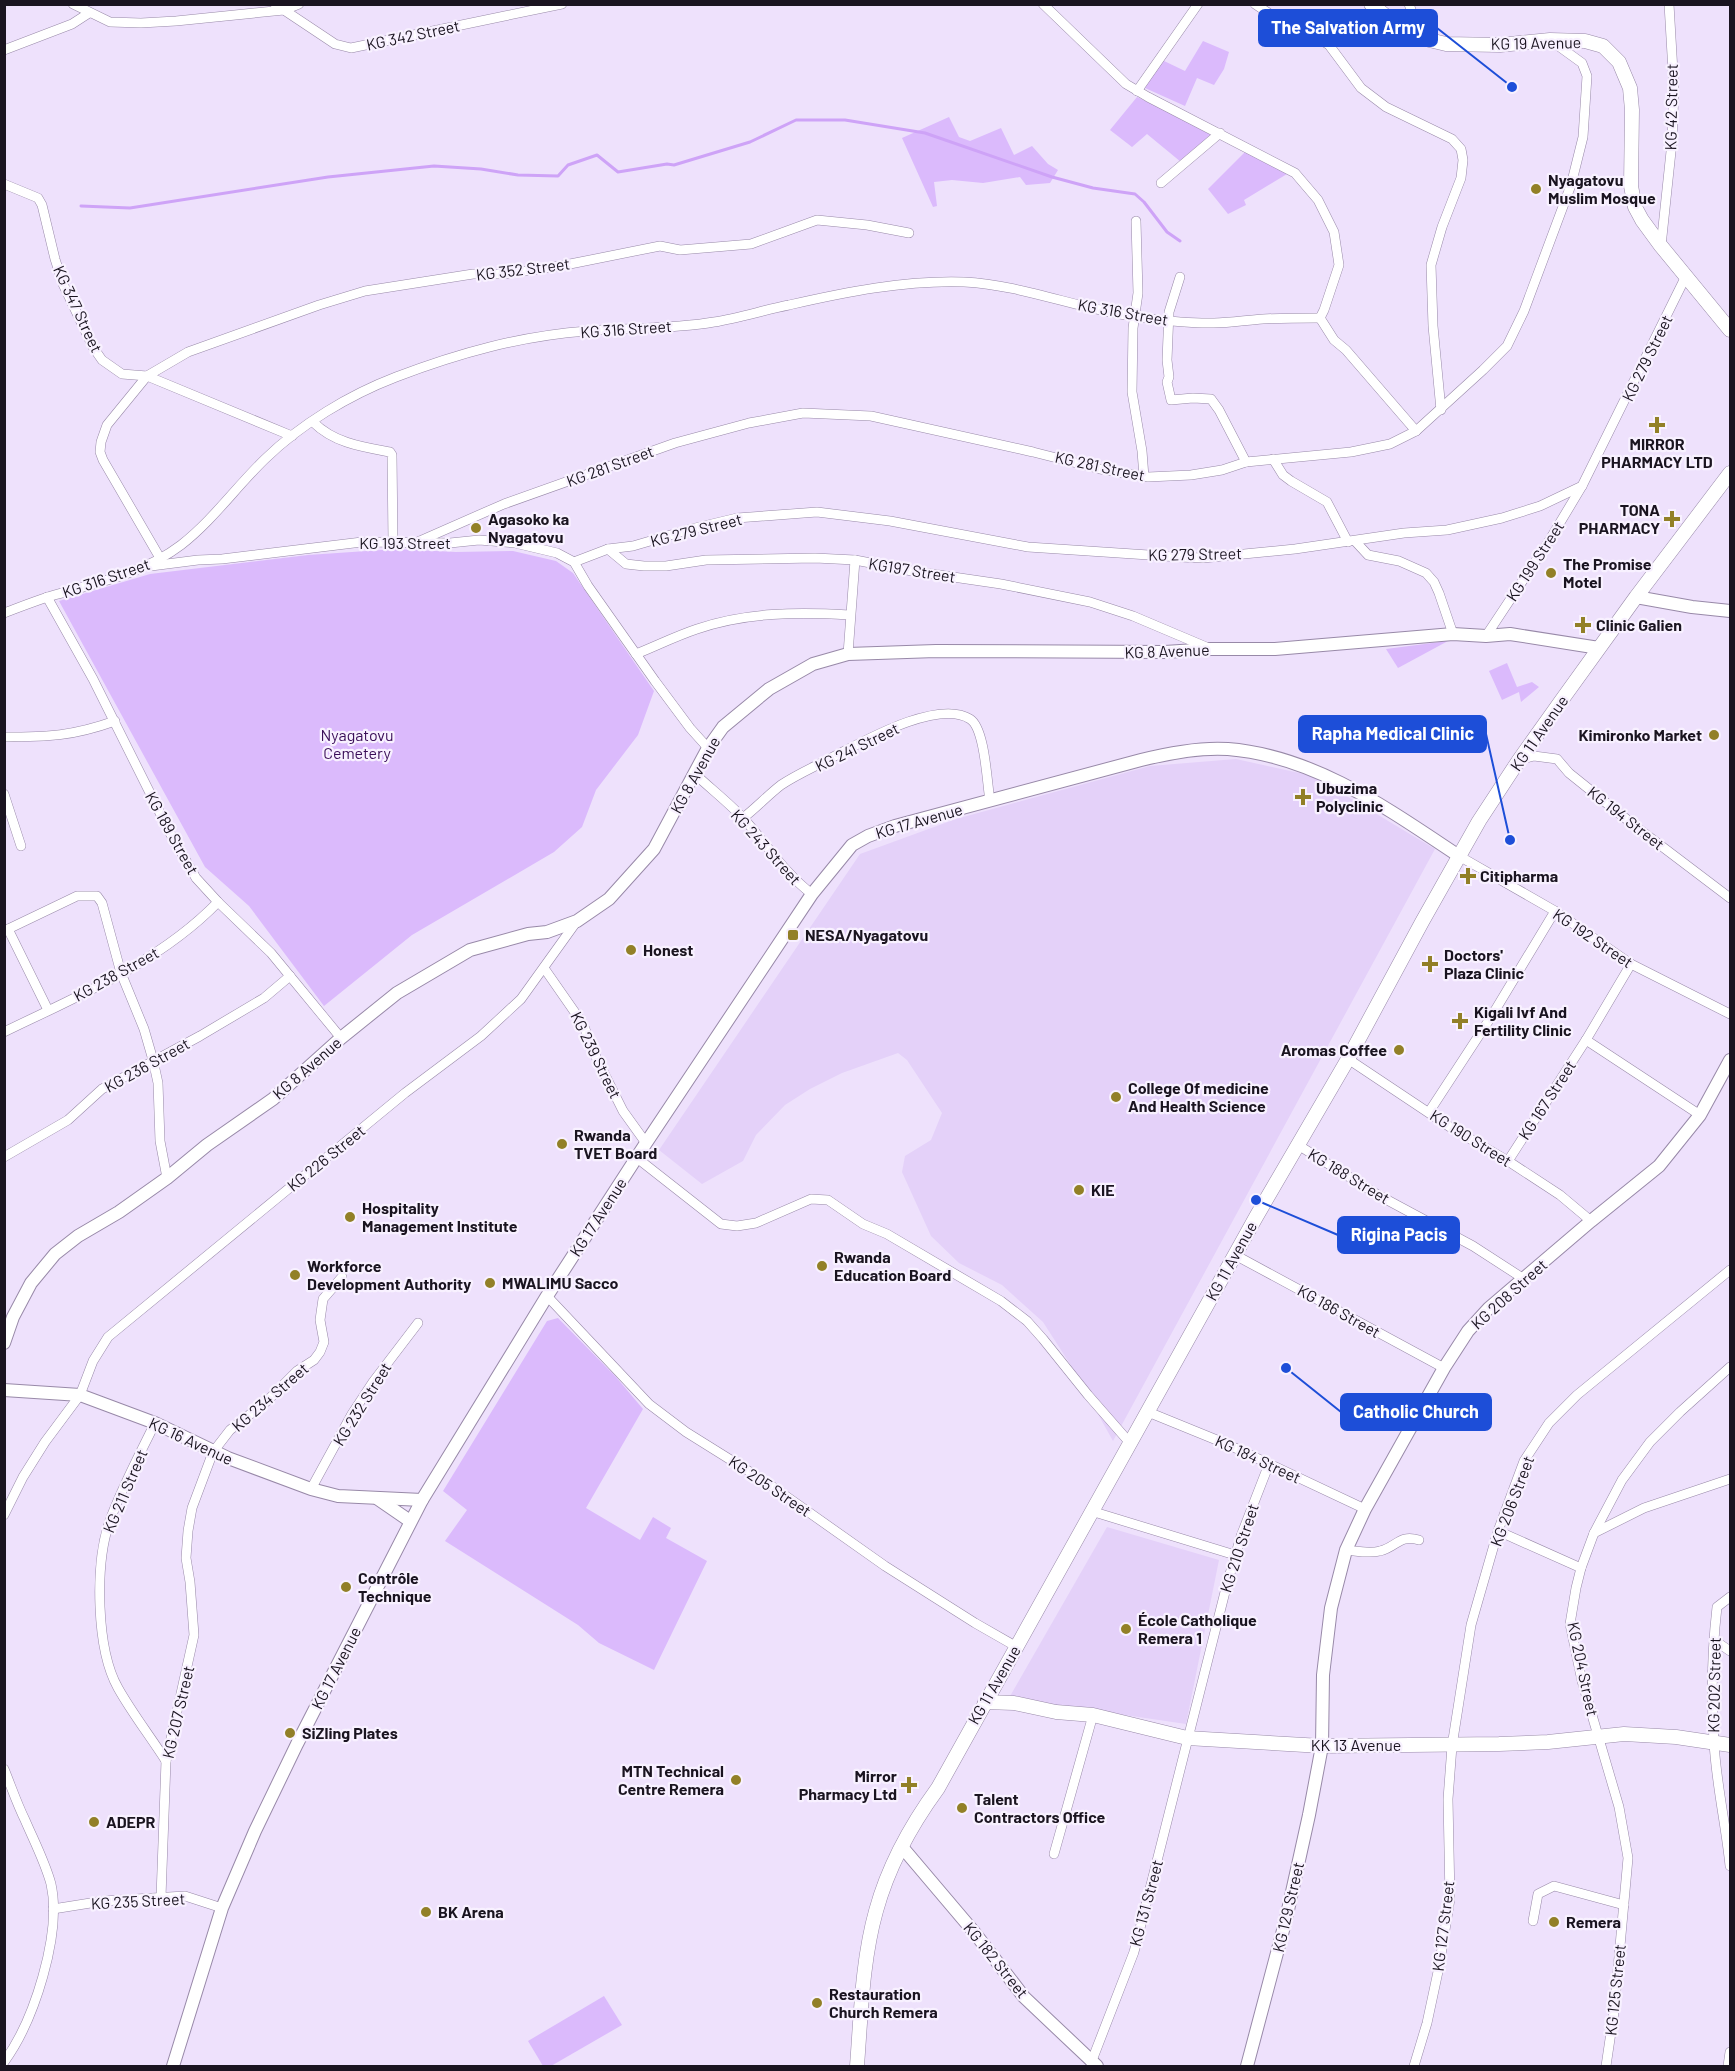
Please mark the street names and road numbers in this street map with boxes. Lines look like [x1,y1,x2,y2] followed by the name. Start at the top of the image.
[364,15,461,54] street label: KG 342 Street
[1491,32,1581,53] street label: KG 19 Avenue
[1660,63,1681,151] street label: KG 42 Street
[475,253,571,284] street label: KG 352 Street
[50,262,107,355] street label: KG 347 Street
[1076,294,1170,329] street label: KG 316 Street
[1617,311,1676,404] street label: KG 279 Street
[580,316,672,341] street label: KG 316 Street
[564,441,656,490] street label: KG 281 Street
[1053,447,1147,484] street label: KG 281 Street
[648,509,744,550] street label: KG 279 Street
[1502,517,1568,604] street label: KG 199 Street
[359,533,451,552] street label: KG 193 Street
[1148,543,1242,564] street label: KG 279 Street
[867,553,957,586] street label: KG197 Street
[60,554,152,601] street label: KG 316 Street
[1124,640,1210,661] street label: KG 8 Avenue
[1506,691,1572,774] street label: KG 11 Avenue
[812,718,902,775] street label: KG 241 Street
[666,733,723,817] street label: KG 8 Avenue
[1584,782,1668,853] street label: KG 194 Street
[142,788,203,877] street label: KG 189 Street
[873,799,965,842] street label: KG 17 Avenue
[727,805,805,888] street label: KG 243 Street
[1550,904,1637,971] street label: KG 192 Street
[70,942,162,1005] street label: KG 238 Street
[567,1008,626,1101] street label: KG 239 Street
[101,1033,193,1096] street label: KG 236 Street
[268,1033,345,1103] street label: KG 8 Avenue
[1514,1056,1579,1143] street label: KG 167 Street
[1427,1105,1516,1170] street label: KG 190 Street
[283,1120,369,1195] street label: KG 226 Street
[1305,1144,1393,1207] street label: KG 188 Street
[565,1174,630,1260] street label: KG 17 Avenue
[1201,1218,1260,1304] street label: KG 11 Avenue
[1467,1255,1550,1333] street label: KG 208 Street
[1295,1280,1384,1341] street label: KG 186 Street
[228,1358,312,1435] street label: KG 234 Street
[328,1359,395,1449] street label: KG 232 Street
[146,1413,236,1468] street label: KG 16 Avenue
[1212,1430,1304,1487] street label: KG 184 Street
[98,1446,151,1536] street label: KG 211 Street
[725,1451,815,1520] street label: KG 205 Street
[1486,1453,1537,1549] street label: KG 206 Street
[1215,1501,1262,1595] street label: KG 210 Street
[1564,1620,1603,1718] street label: KG 204 Street
[307,1623,364,1712] street label: KG 17 Avenue
[1703,1637,1724,1733] street label: KG 202 Street
[963,1642,1024,1728] street label: KG 11 Avenue
[158,1664,197,1760] street label: KG 207 Street
[1311,1735,1401,1754] street label: KK 13 Avenue
[1125,1858,1166,1948] street label: KG 131 Street
[1268,1860,1307,1954] street label: KG 129 Street
[1428,1880,1457,1972] street label: KG 127 Street
[90,1889,186,1912] street label: KG 235 Street
[960,1918,1033,2001] street label: KG 182 Street
[1600,1943,1629,2037] street label: KG 125 Street

